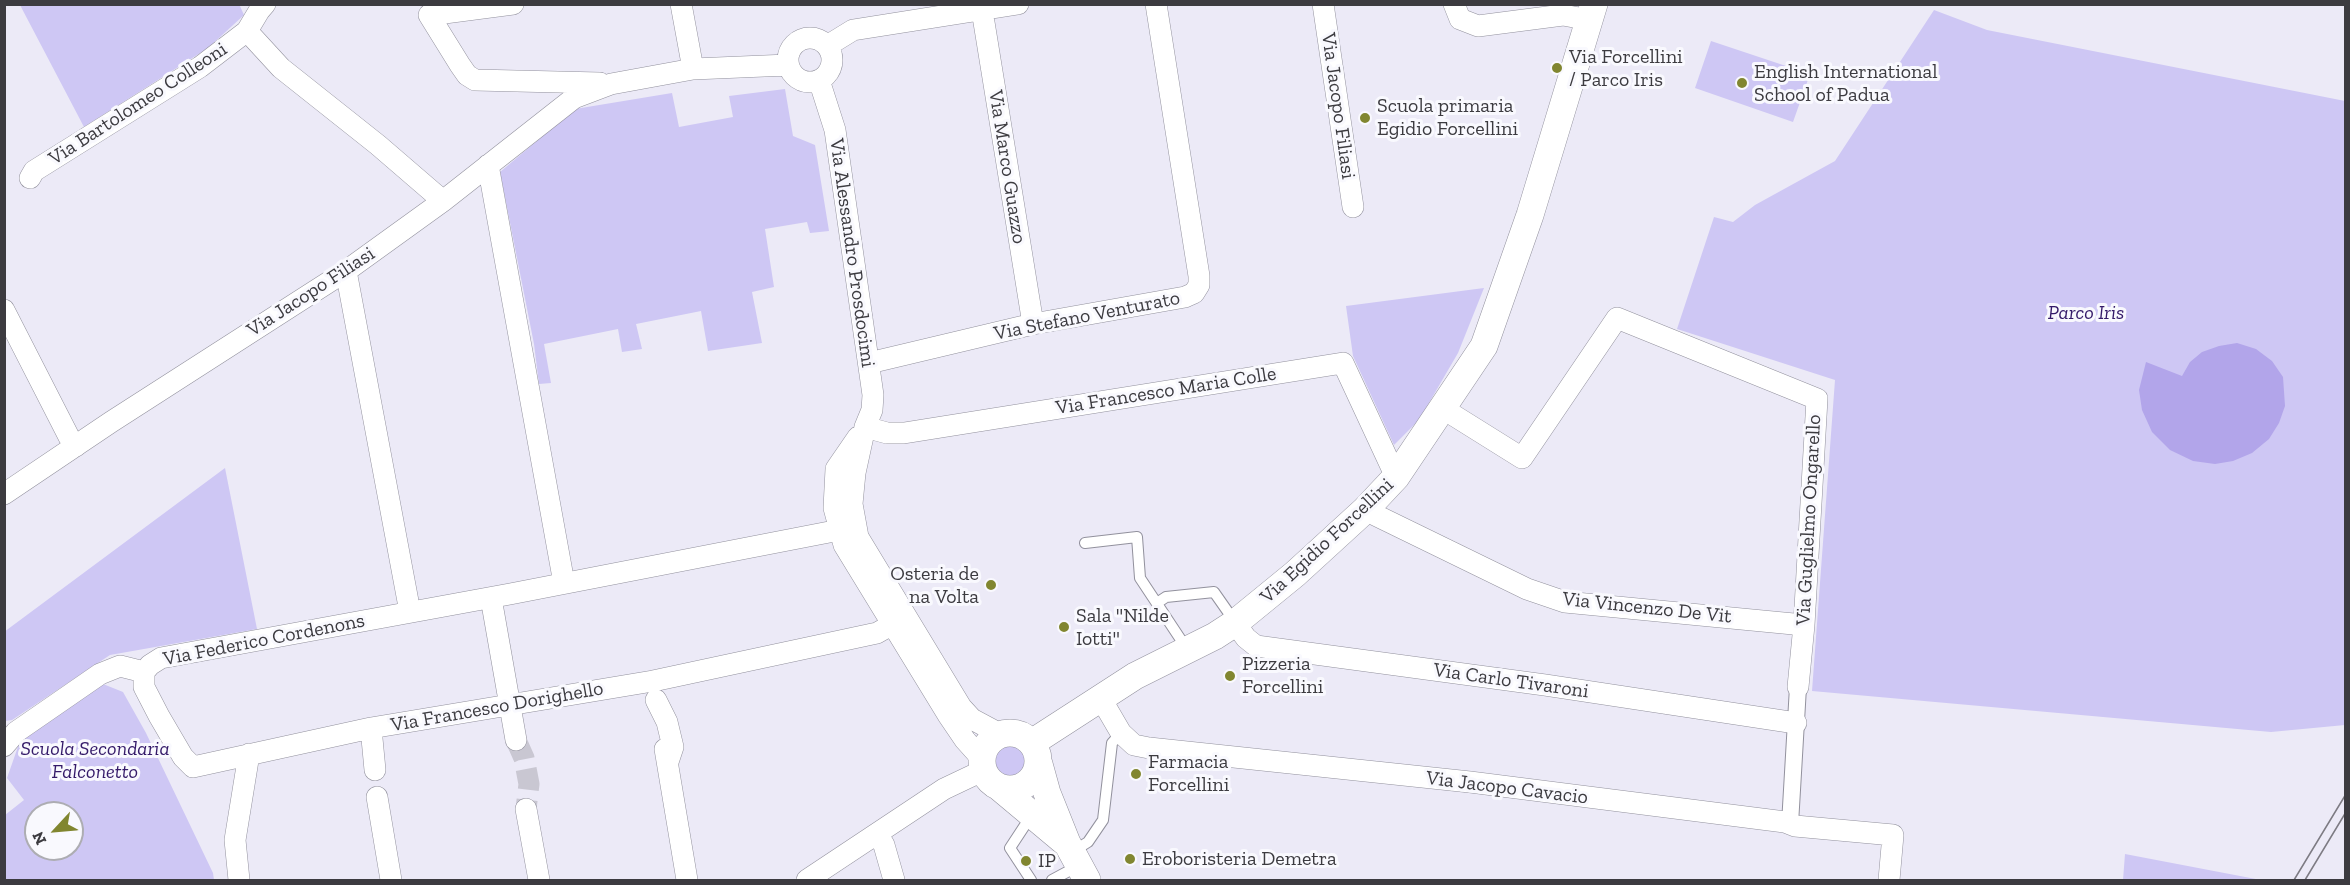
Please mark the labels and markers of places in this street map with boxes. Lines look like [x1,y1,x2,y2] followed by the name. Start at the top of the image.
[1569,45,1683,92] place label: Via Forcellini / Parco Iris
[1754,60,1938,107] place label: English International School of Padua
[1550,61,1564,75] marker: Via Forcellini / Parco Iris
[1735,76,1749,90] marker: English International School of Padua
[1377,94,1518,141] place label: Scuola primaria Egidio Forcellini
[1358,111,1372,125] marker: Scuola primaria Egidio Forcellini
[890,562,979,609] place label: Osteria de na Volta
[984,578,998,592] marker: Osteria de na Volta
[1076,604,1169,651] place label: Sala "Nilde Iotti"
[1057,620,1071,634] marker: Sala "Nilde Iotti"
[1242,652,1323,699] place label: Pizzeria Forcellini
[1223,669,1237,683] marker: Pizzeria Forcellini
[1148,750,1229,797] place label: Farmacia Forcellini
[1129,767,1143,781] marker: Farmacia Forcellini
[1142,847,1337,871] place label: Eroboristeria Demetra
[1038,849,1056,873] place label: IP
[1123,852,1137,866] marker: Eroboristeria Demetra
[1019,854,1033,868] marker: IP

